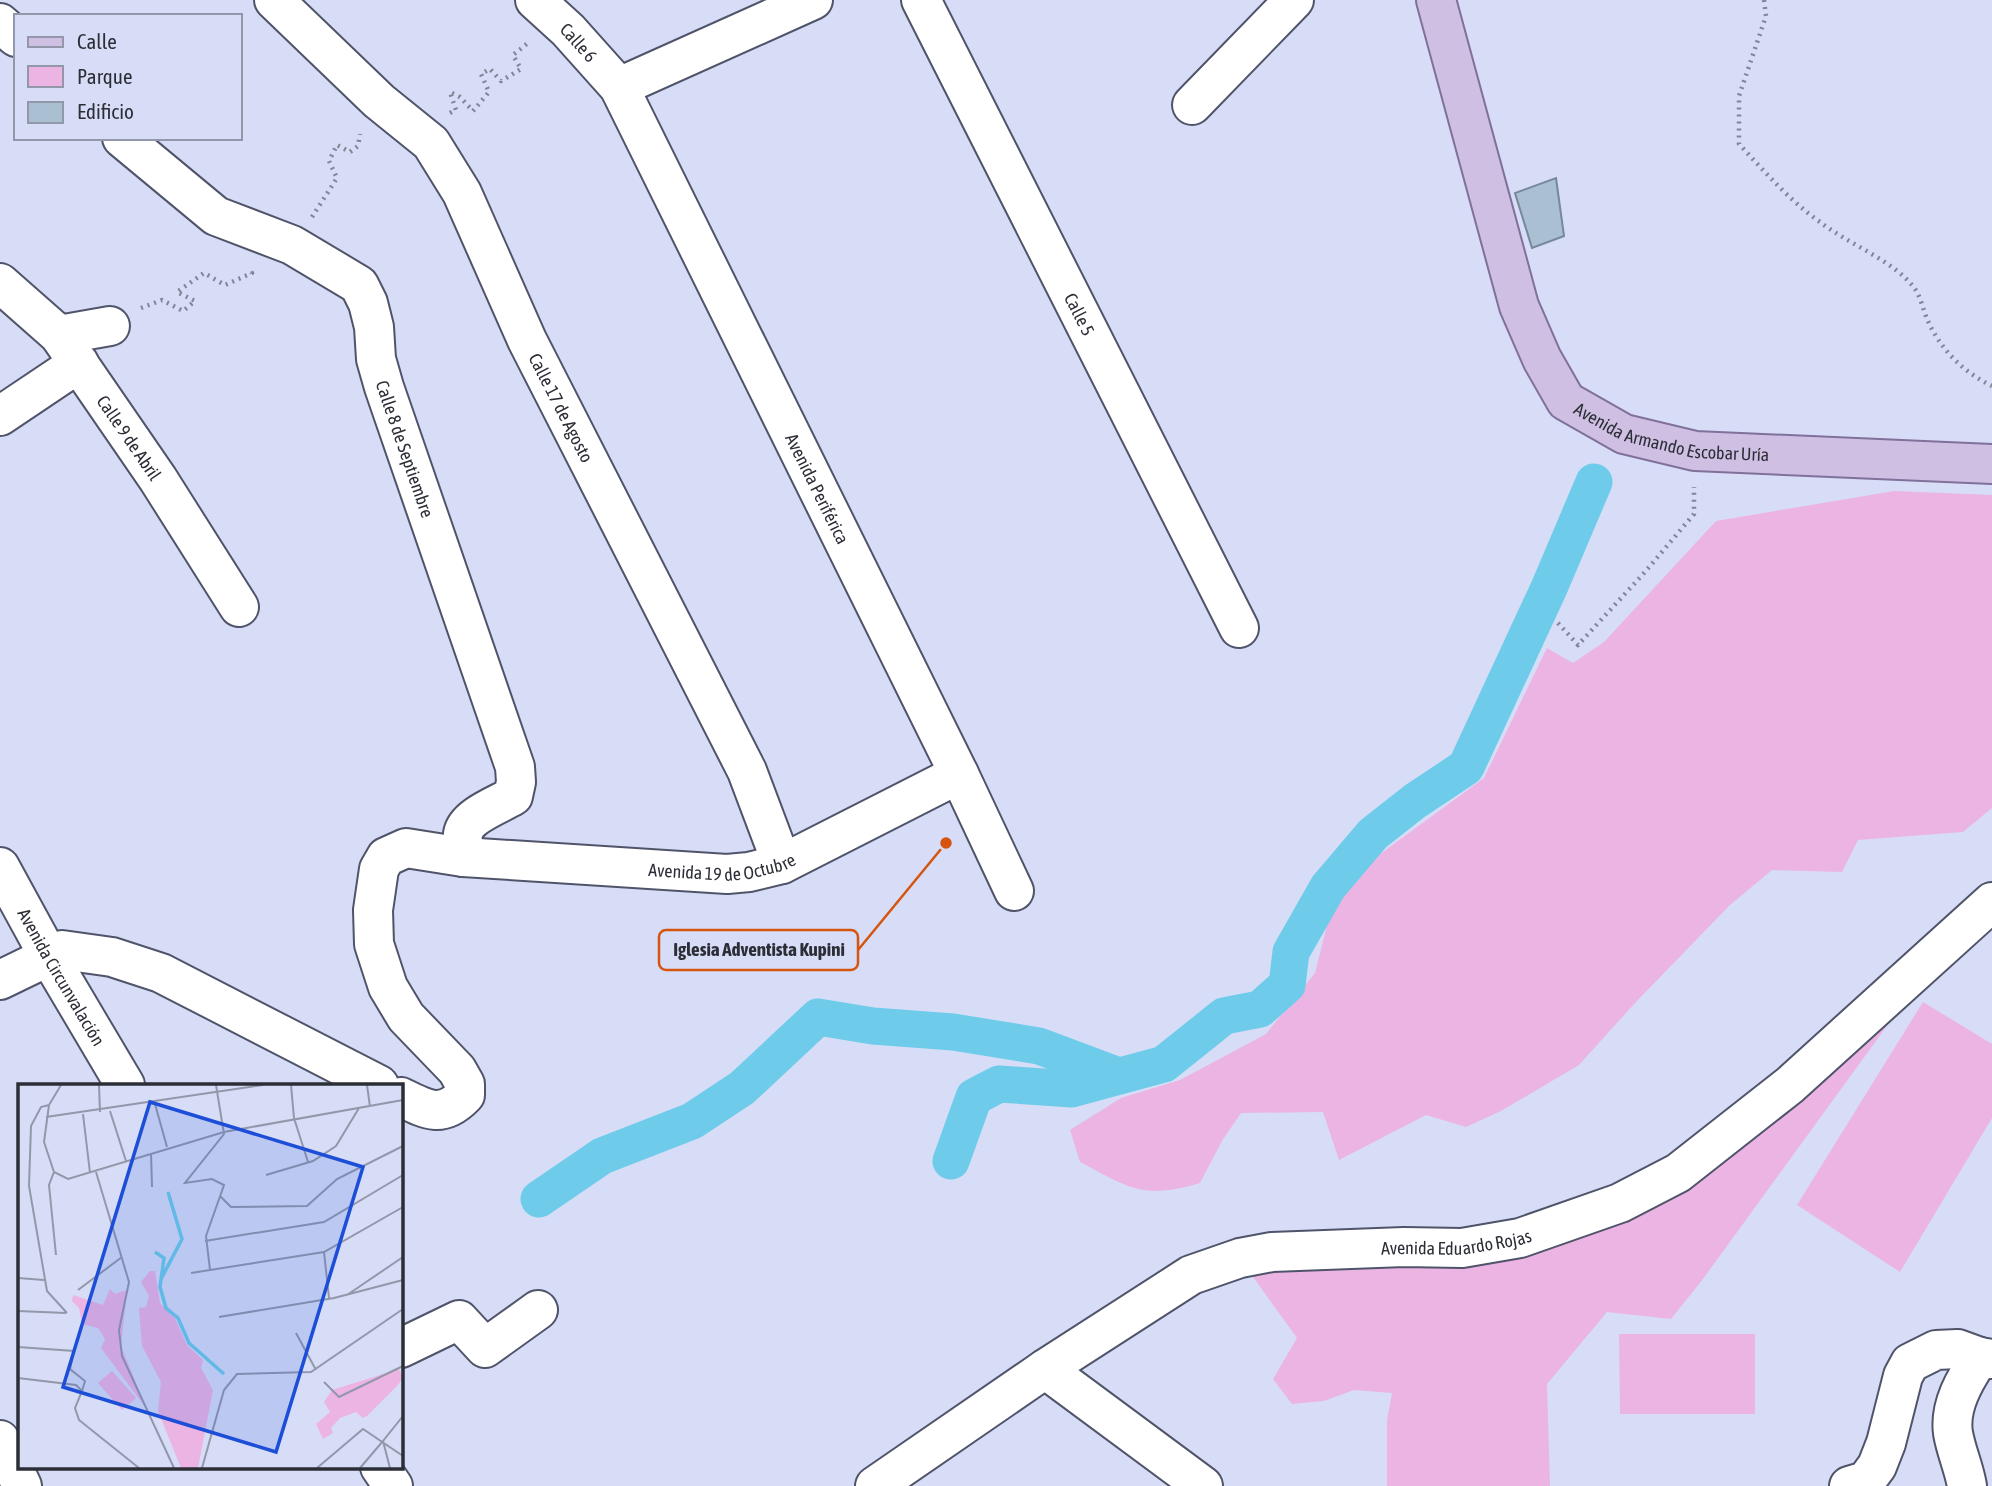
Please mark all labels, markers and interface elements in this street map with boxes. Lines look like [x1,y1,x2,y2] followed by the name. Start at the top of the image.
[14,14,242,140] legend
[556,18,602,66] street label: Calle 6
[77,29,117,53] text: Calle
[77,64,132,88] text: Parque
[77,99,134,123] text: Edificio
[1060,289,1100,339] street label: Calle 5
[525,350,598,466] street label: Calle 17 de Agosto
[372,378,439,520] street label: Calle 8 de Septiembre
[93,391,166,484] street label: Calle 9 de Abril
[1571,398,1770,465] street label: Avenida Armando Escobar Uría
[782,430,854,547] street label: Avenida Periférica
[648,849,799,885] street label: Avenida 19 de Octubre
[14,905,110,1049] street label: Avenida Circunvalación
[659,930,858,970] callout: Iglesia Adventista Kupini
[673,938,845,960] text: Iglesia Adventista Kupini
[18,1084,402,1468] inset map
[1381,1224,1534,1259] street label: Avenida Eduardo Rojas

